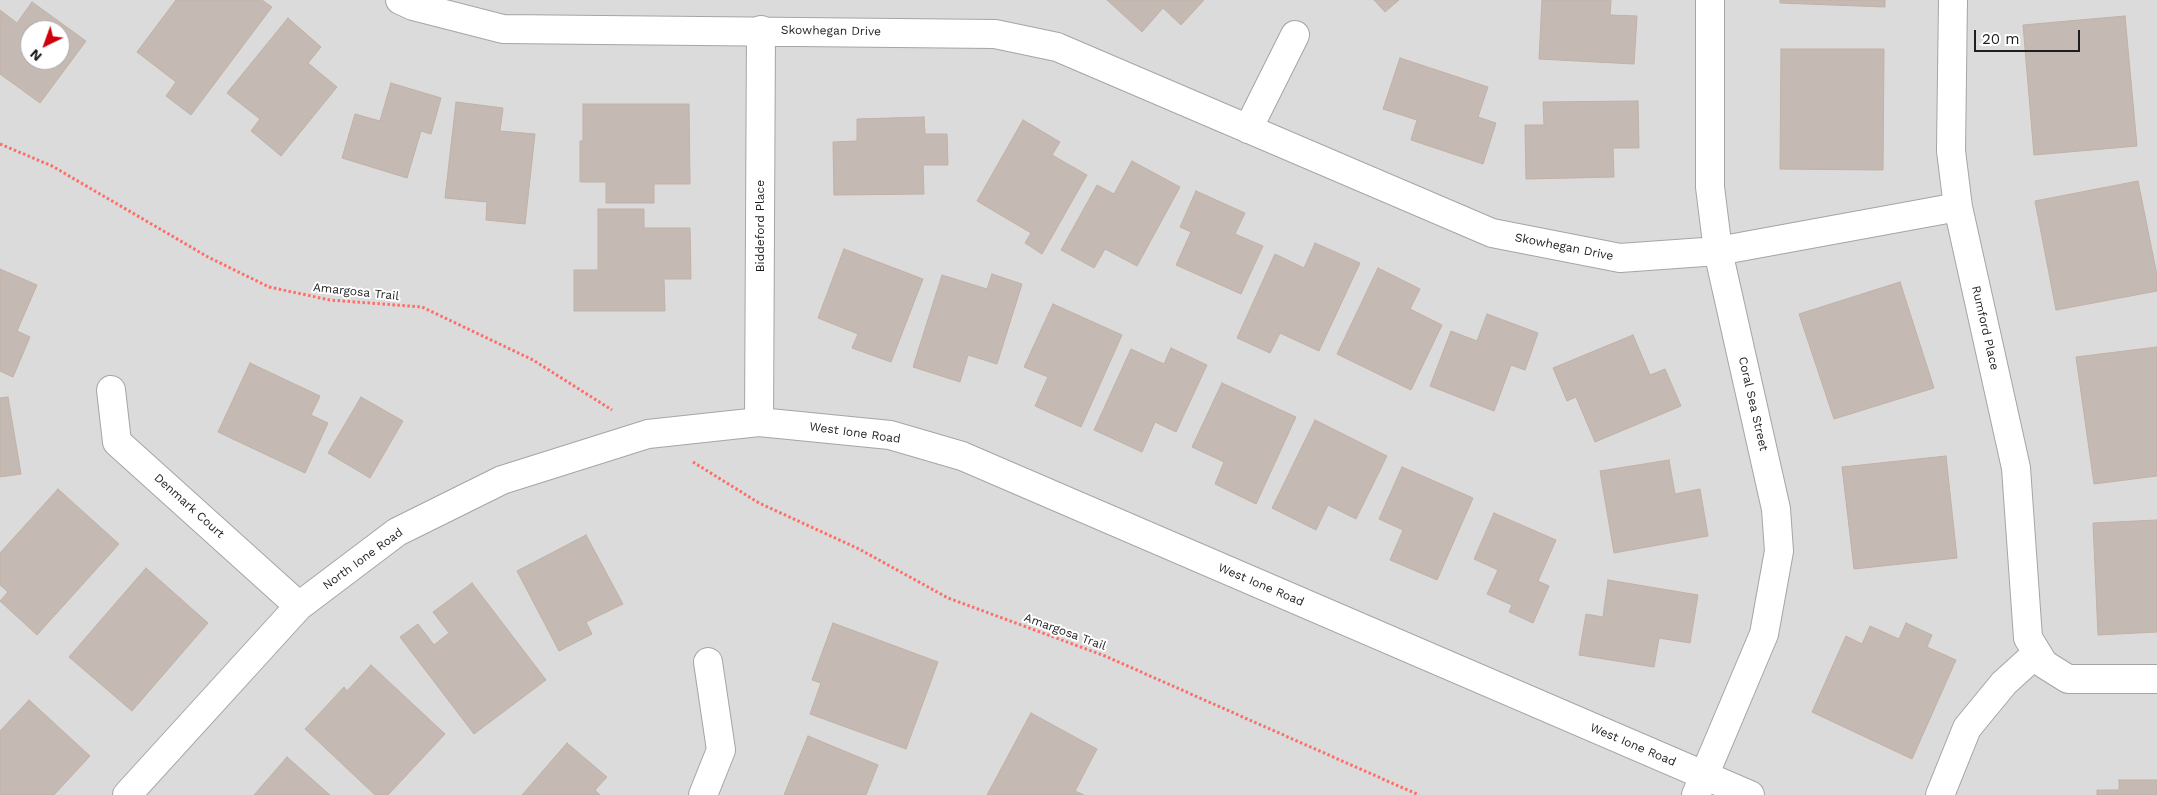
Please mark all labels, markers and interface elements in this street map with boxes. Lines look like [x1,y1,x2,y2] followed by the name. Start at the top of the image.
[20,20,70,70] north arrow
[1977,20,2083,52] scale bar
[781,23,881,39] street label: Skowhegan Drive
[1982,30,2020,48] text: 20 m
[26,46,45,65] text: N
[753,180,767,272] street label: Biddeford Place
[1513,230,1615,264] street label: Skowhegan Drive
[312,280,400,304] street label: Amargosa Trail
[1968,284,2002,372] street label: Rumford Place
[1735,355,1771,453] street label: Coral Sea Street
[809,419,901,447] street label: West Ione Road
[151,471,227,541] street label: Denmark Court
[320,525,406,593] street label: North Ione Road
[1216,560,1306,610] street label: West Ione Road
[1022,610,1108,654] street label: Amargosa Trail
[1588,720,1678,770] street label: West Ione Road

